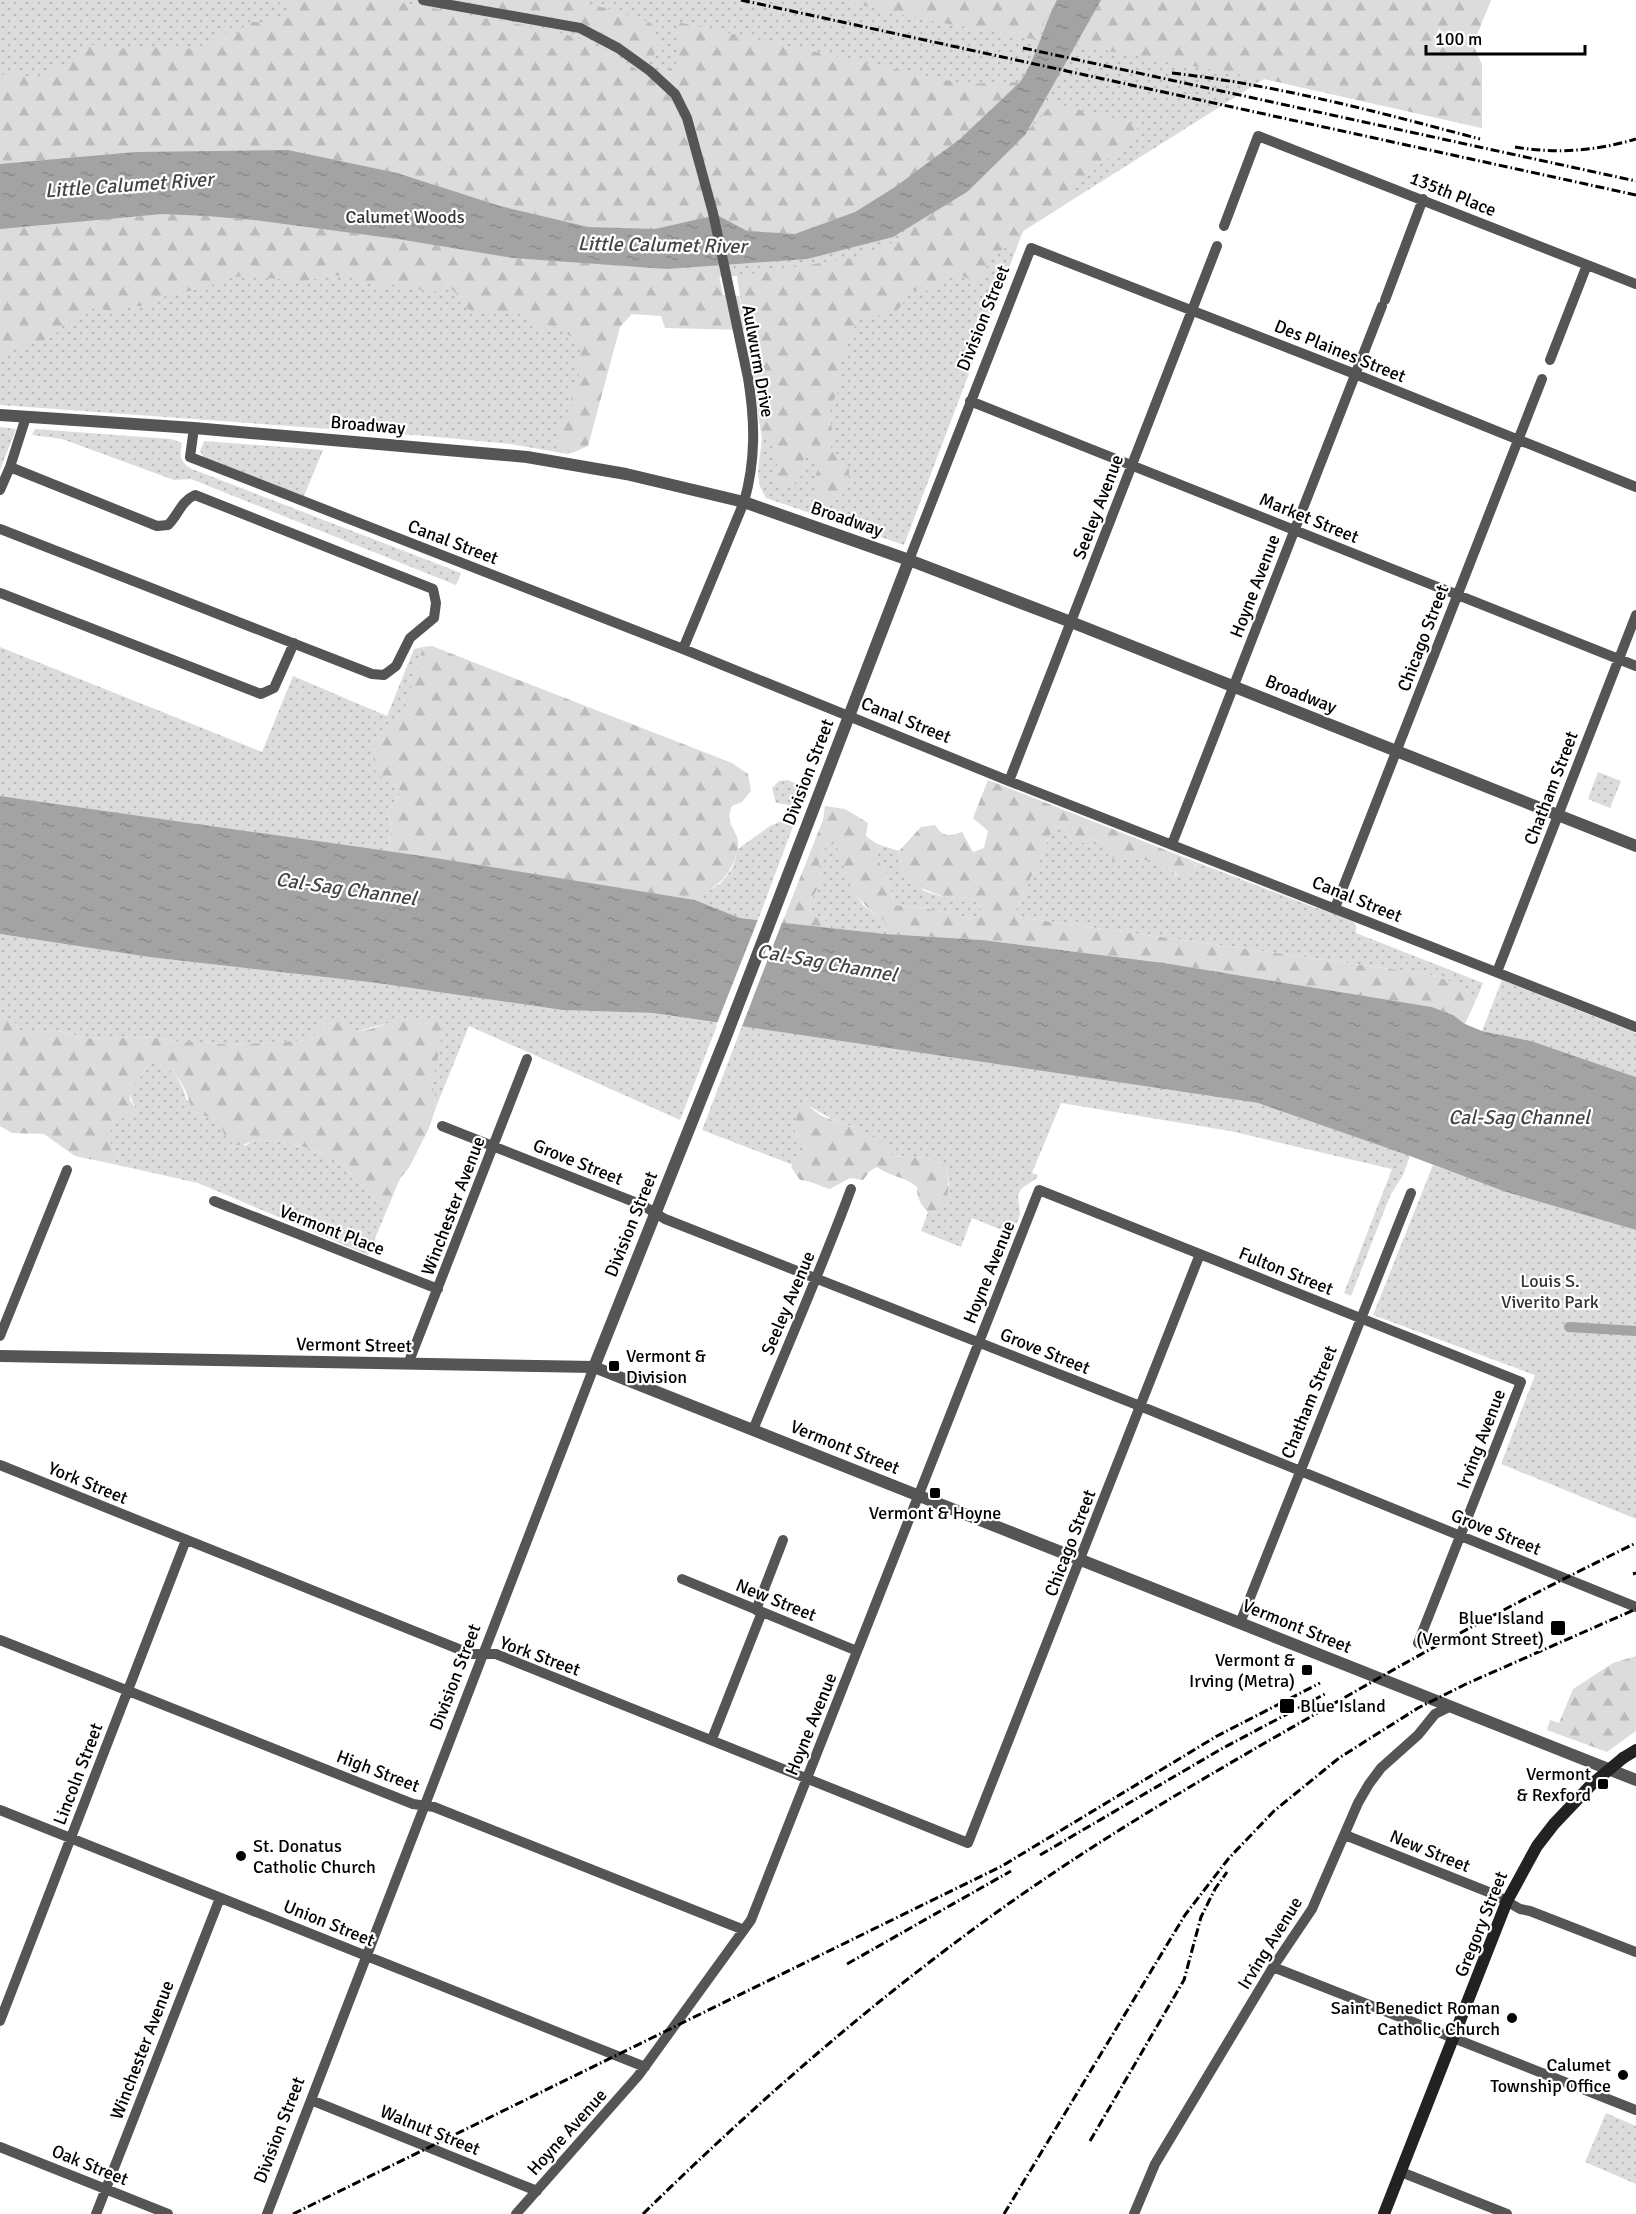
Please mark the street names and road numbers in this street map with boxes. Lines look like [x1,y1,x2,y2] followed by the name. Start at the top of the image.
[1407,167,1499,221] street label: 135th Place
[952,262,1014,374] street label: Division Street
[737,303,779,419] street label: Aulwurm Drive
[1271,315,1409,387] street label: Des Plaines Street
[330,411,407,439] street label: Broadway
[1068,451,1128,563] street label: Seeley Avenue
[1256,488,1362,548] street label: Market Street
[808,496,887,542] street label: Broadway
[405,515,501,569] street label: Canal Street
[1225,531,1285,641] street label: Hoyne Avenue
[1393,581,1453,695] street label: Chicago Street
[1262,670,1340,718] street label: Broadway
[858,692,954,748] street label: Canal Street
[778,716,838,828] street label: Division Street
[1519,728,1583,848] street label: Chatham Street
[1309,871,1405,927] street label: Canal Street
[416,1133,490,1279] street label: Winchester Avenue
[530,1134,626,1190] street label: Grove Street
[600,1168,662,1280] street label: Division Street
[276,1200,388,1260] street label: Vermont Place
[958,1217,1020,1327] street label: Hoyne Avenue
[1236,1242,1336,1300] street label: Fulton Street
[756,1248,820,1358] street label: Seeley Avenue
[997,1323,1093,1379] street label: Grove Street
[296,1333,412,1357] street label: Vermont Street
[1276,1342,1342,1462] street label: Chatham Street
[1452,1386,1510,1492] street label: Irving Avenue
[787,1415,903,1479] street label: Vermont Street
[45,1457,131,1509] street label: York Street
[1040,1486,1100,1600] street label: Chicago Street
[1448,1504,1544,1560] street label: Grove Street
[733,1574,819,1626] street label: New Street
[1239,1594,1355,1658] street label: Vermont Street
[425,1621,485,1733] street label: Division Street
[497,1631,583,1681] street label: York Street
[780,1669,842,1779] street label: Hoyne Avenue
[48,1720,108,1828] street label: Lincoln Street
[333,1745,423,1797] street label: High Street
[1387,1825,1473,1877] street label: New Street
[1450,1868,1512,1980] street label: Gregory Street
[1233,1893,1307,1993] street label: Irving Avenue
[280,1895,378,1951] street label: Union Street
[105,1977,179,2123] street label: Winchester Avenue
[249,2074,309,2186] street label: Division Street
[522,2084,612,2180] street label: Hoyne Avenue
[377,2100,483,2160] street label: Walnut Street
[49,2140,131,2190] street label: Oak Street

